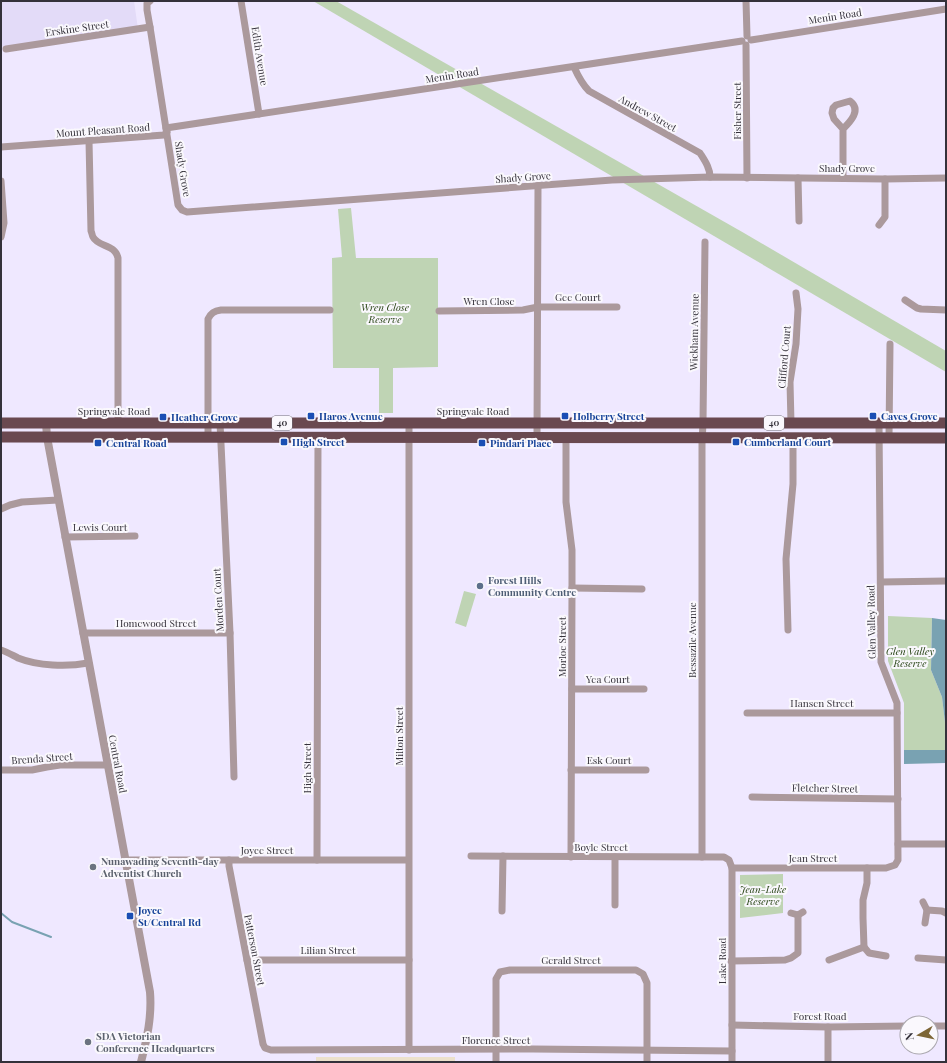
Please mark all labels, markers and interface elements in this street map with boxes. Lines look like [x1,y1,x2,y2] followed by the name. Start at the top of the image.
[807,5,863,27] street label: Menin Road
[44,17,110,39] street label: Erskine Street
[248,26,272,86] street label: Edith Avenue
[424,64,480,86] street label: Menin Road
[730,82,744,140] street label: Fisher Street
[616,91,680,135] street label: Andrew Street
[56,120,151,140] street label: Mount Pleasant Road
[172,140,194,198] street label: Shady Grove
[819,161,875,175] street label: Shady Grove
[495,168,551,186] street label: Shady Grove
[555,290,601,304] street label: Gee Court
[462,294,515,308] street label: Wren Close
[686,294,702,371] street label: Wickham Avenue
[361,300,410,326] park label: Wren Close Reserve
[774,324,794,389] street label: Clifford Court
[78,404,150,418] street label: Springvale Road
[437,404,509,418] street label: Springvale Road
[319,409,383,423] place label: Haros Avenue
[573,409,645,423] place label: Holberry Street
[881,409,937,423] place label: Caves Grove
[171,410,238,424] place label: Heather Grove
[306,411,316,421] marker: Haros Avenue
[560,411,570,421] marker: Holberry Street
[868,411,878,421] marker: Caves Grove
[158,412,168,422] marker: Heather Grove
[272,416,292,430] road number: 40
[764,416,784,430] road number: 40
[292,435,345,449] place label: High Street
[744,435,832,449] place label: Cumberland Court
[106,436,167,450] place label: Central Road
[490,436,552,450] place label: Pindari Place
[279,437,289,447] marker: High Street
[731,437,741,447] marker: Cumberland Court
[93,438,103,448] marker: Central Road
[477,438,487,448] marker: Pindari Place
[73,520,128,534] street label: Lewis Court
[209,567,227,632] street label: Morden Court
[488,573,576,599] place label: Forest Hills Community Centre
[475,581,485,591] marker: Forest Hills Community Centre
[863,585,879,659] street label: Glen Valley Road
[685,602,699,678] street label: Bessazile Avenue
[116,616,197,630] street label: Homewood Street
[555,616,569,677] street label: Morloc Street
[886,644,934,670] park label: Glen Valley Reserve
[585,672,630,686] street label: Yea Court
[790,696,854,710] street label: Hansen Street
[392,706,406,765] street label: Milton Street
[106,734,131,794] street label: Central Road
[300,742,314,794] street label: High Street
[11,749,74,767] street label: Brenda Street
[587,753,632,767] street label: Esk Court
[792,780,859,796] street label: Fletcher Street
[574,840,628,854] street label: Boyle Street
[240,843,294,857] street label: Joyce Street
[788,851,838,865] street label: Jean Street
[100,854,220,880] place label: Nunawading Seventh-day Adventist Church
[88,862,98,872] marker: Nunawading Seventh-day Adventist Church
[740,882,787,908] park label: Jean-Lake Reserve
[137,903,201,929] place label: Joyce St/Central Rd
[125,911,135,921] marker: Joyce St/Central Rd
[241,913,269,987] street label: Patterson Street
[715,938,729,984] street label: Lake Road
[301,943,356,957] street label: Lilian Street
[541,953,601,967] street label: Gerald Street
[793,1009,847,1023] street label: Forest Road
[899,1015,939,1055] north arrow
[96,1029,215,1055] place label: SDA Victorian Conference Headquarters
[901,1031,917,1042] text: N
[462,1033,531,1047] street label: Florence Street
[83,1037,93,1047] marker: SDA Victorian Conference Headquarters

